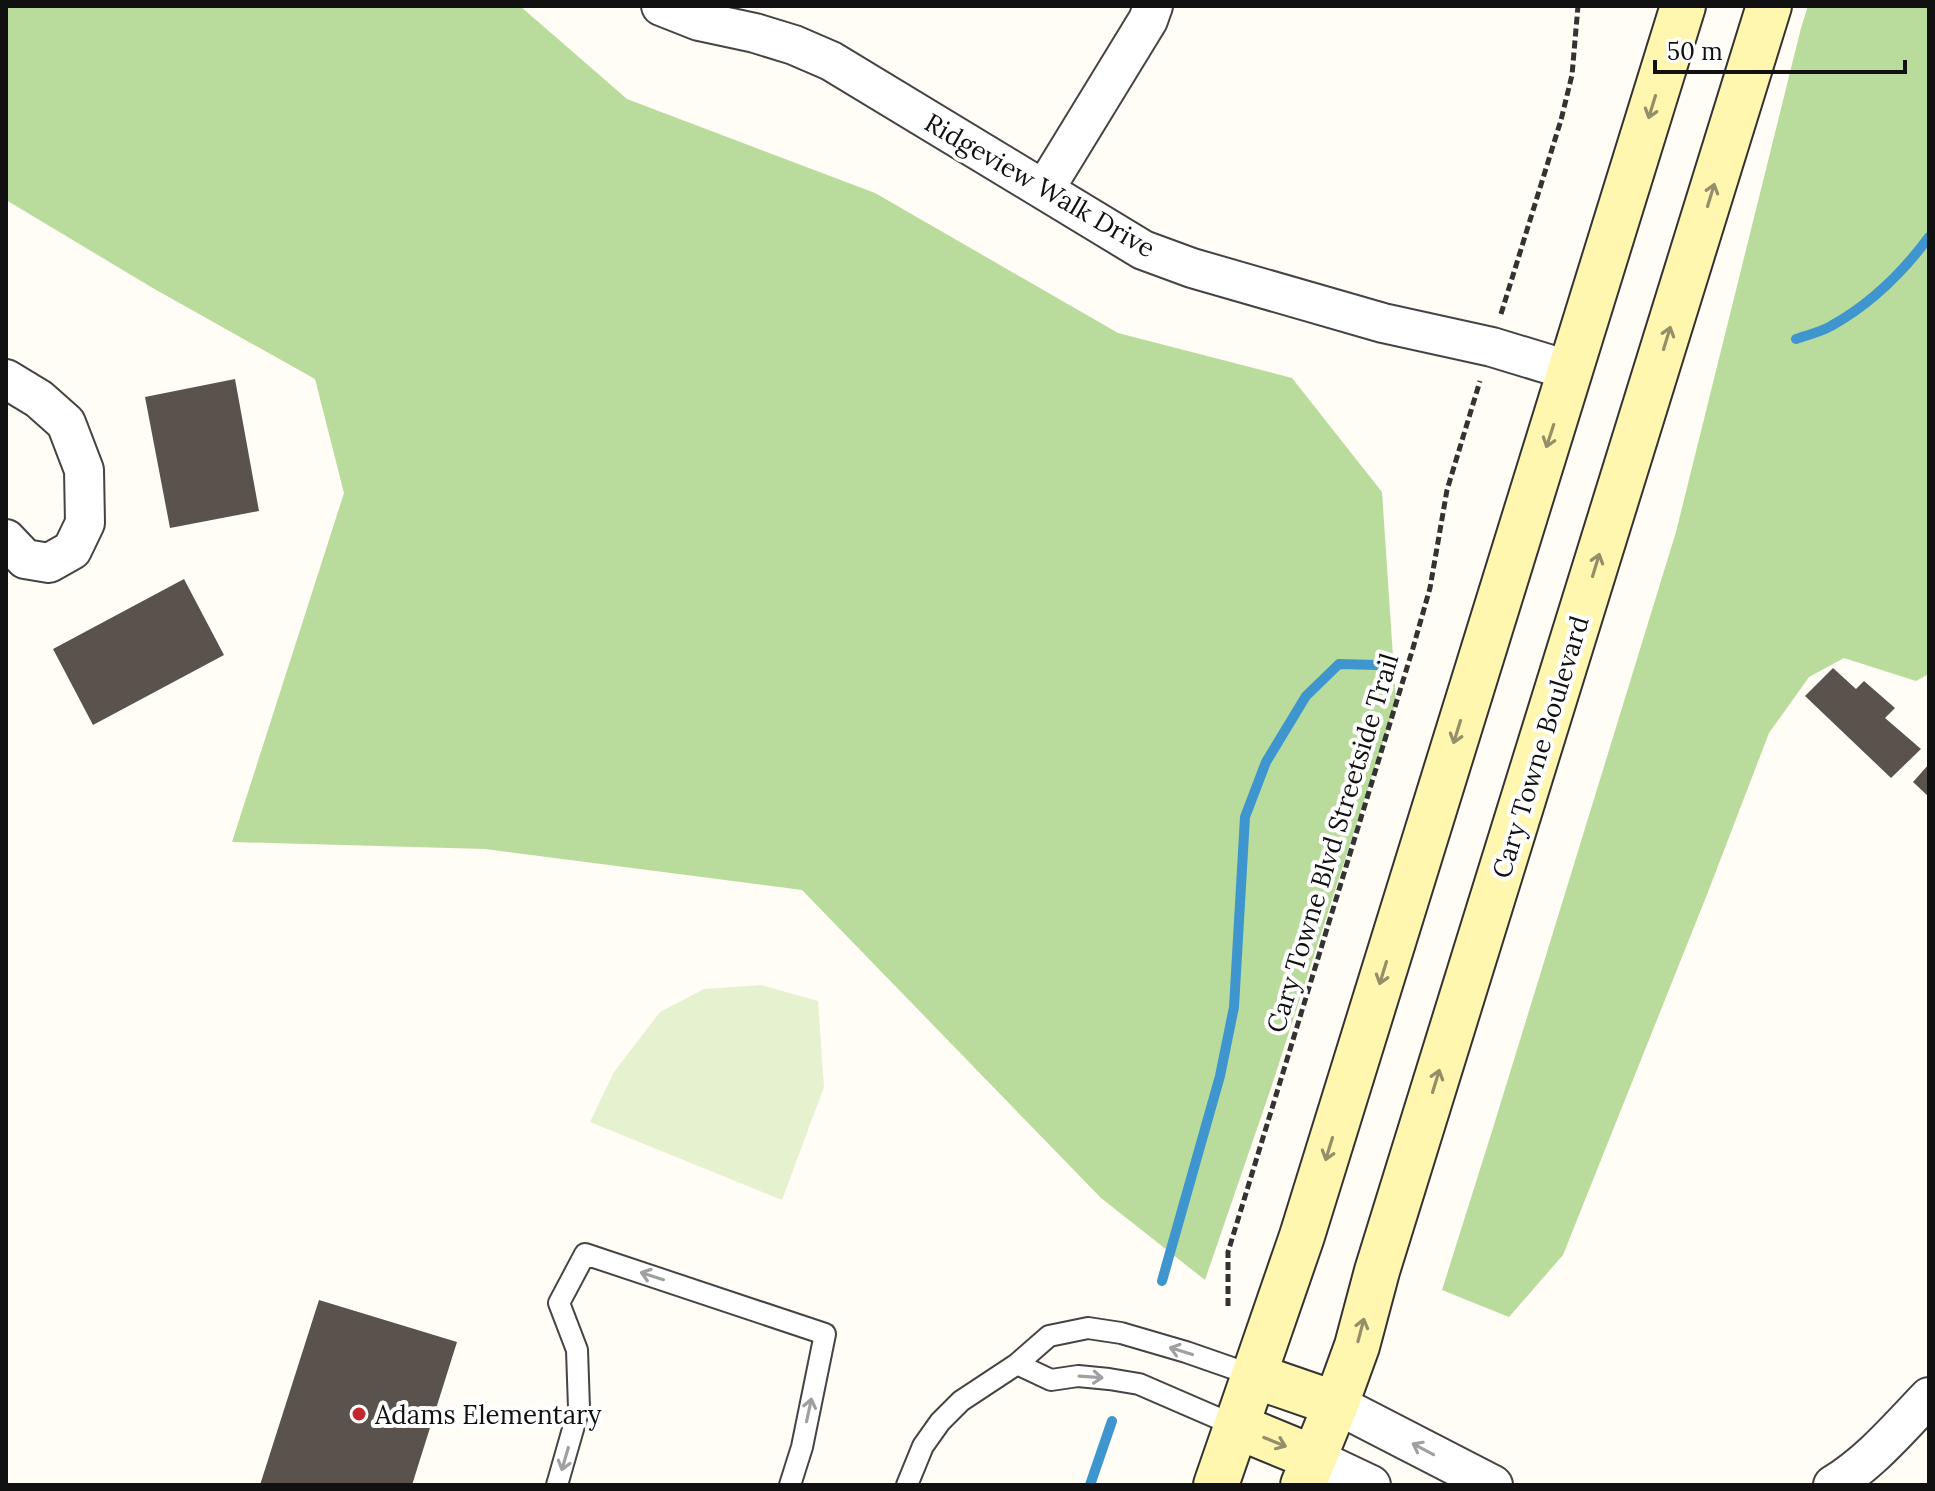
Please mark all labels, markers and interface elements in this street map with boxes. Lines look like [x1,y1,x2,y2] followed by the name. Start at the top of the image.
[1655,24,1905,74] scale bar
[1667,36,1723,67] text: 50 m
[1644,94,1659,120] one-way arrow
[919,106,1161,264] street label: Ridgeview Walk Drive
[1704,183,1719,209] one-way arrow
[1660,326,1675,351] one-way arrow
[1542,423,1556,448] one-way arrow
[1589,553,1604,579] one-way arrow
[1484,612,1596,882] street label: Cary Towne Boulevard
[1259,649,1405,1037] street label: Cary Towne Blvd Streetside Trail
[1449,719,1464,744] one-way arrow
[1375,960,1390,986] one-way arrow
[1430,1069,1444,1094] one-way arrow
[1320,1137,1335,1162] one-way arrow
[640,1267,665,1282] one-way arrow
[1354,1317,1369,1343] one-way arrow
[1168,1343,1194,1358] one-way arrow
[1077,1370,1104,1385] one-way arrow
[802,1397,817,1423] one-way arrow
[374,1398,602,1431] place label: Adams Elementary
[350,1405,368,1423] marker: Adams Elementary
[1262,1436,1287,1450] one-way arrow
[1412,1440,1436,1456] one-way arrow
[556,1446,571,1472] one-way arrow

